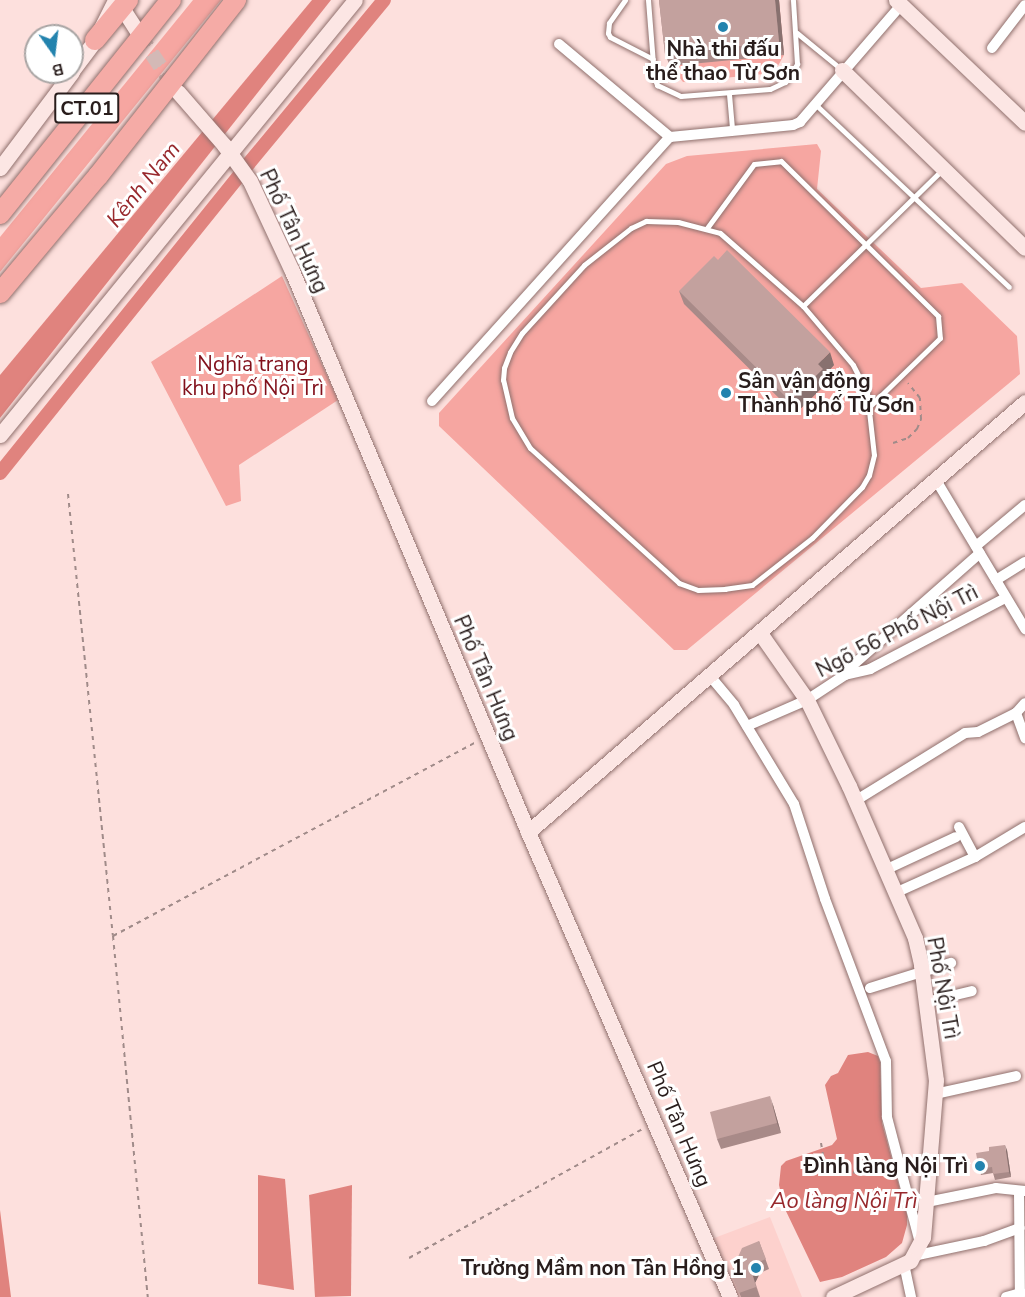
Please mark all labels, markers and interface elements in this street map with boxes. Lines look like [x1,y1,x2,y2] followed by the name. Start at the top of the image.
[716,20,730,34] marker: Nhà thi đấu thể thao Từ Sơn
[24,24,84,84] north arrow
[646,36,800,86] place label: Nhà thi đấu thể thao Từ Sơn
[50,58,66,82] text: B
[54,91,120,125] road number: CT.01
[101,137,187,233] water label: Kênh Nam
[254,165,334,297] street label: Phố Tân Hưng
[182,351,324,401] park label: Nghĩa trang khu phố Nội Trì
[738,368,915,418] place label: Sân vận động Thành phố Từ Sơn
[719,386,733,400] marker: Sân vận động Thành phố Từ Sơn
[812,579,982,683] street label: Ngõ 56 Phố Nội Trì
[448,611,524,745] street label: Phố Tân Hưng
[922,935,964,1041] street label: Phố Nội Trì
[641,1057,717,1191] street label: Phố Tân Hưng
[804,1153,968,1179] place label: Đình làng Nội Trì
[973,1159,987,1173] marker: Đình làng Nội Trì
[771,1189,917,1215] water label: Ao làng Nội Trì
[461,1255,744,1281] place label: Trường Mầm non Tân Hồng 1
[749,1261,763,1275] marker: Trường Mầm non Tân Hồng 1

